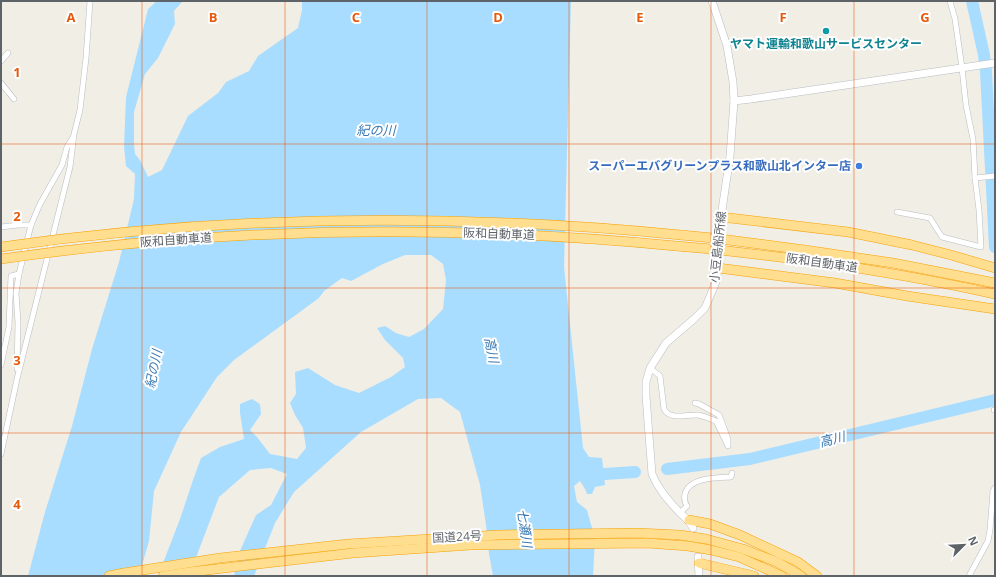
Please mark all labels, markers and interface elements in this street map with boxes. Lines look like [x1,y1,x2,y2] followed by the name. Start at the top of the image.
[67,8,76,26] text: A
[209,8,218,26] text: B
[352,8,360,26] text: C
[493,8,503,26] text: D
[636,8,644,26] text: E
[779,8,787,26] text: F
[920,8,930,26] text: G
[821,26,831,36] marker: ヤマト運輸和歌山サービスセンター
[730,35,922,52] place label: ヤマト運輸和歌山サービスセンター
[13,63,21,81] text: 1
[356,121,397,139] water label: 紀の川
[588,157,851,174] place label: スーパーエバグリーンプラス和歌山北インター店
[854,161,864,171] marker: スーパーエバグリーンプラス和歌山北インター店
[13,207,21,225] text: 2
[705,210,730,284] street label: 小豆島船所線
[463,224,535,243] street label: 阪和自動車道
[139,229,212,250] street label: 阪和自動車道
[785,249,859,276] street label: 阪和自動車道
[480,335,504,367] water label: 高川
[140,346,166,390] water label: 紀の川
[13,351,21,369] text: 3
[817,427,849,451] water label: 高川
[13,495,21,513] text: 4
[513,507,537,551] water label: 七瀬川
[944,525,984,565] north arrow
[432,527,482,546] street label: 国道24号
[965,534,982,548] text: N

